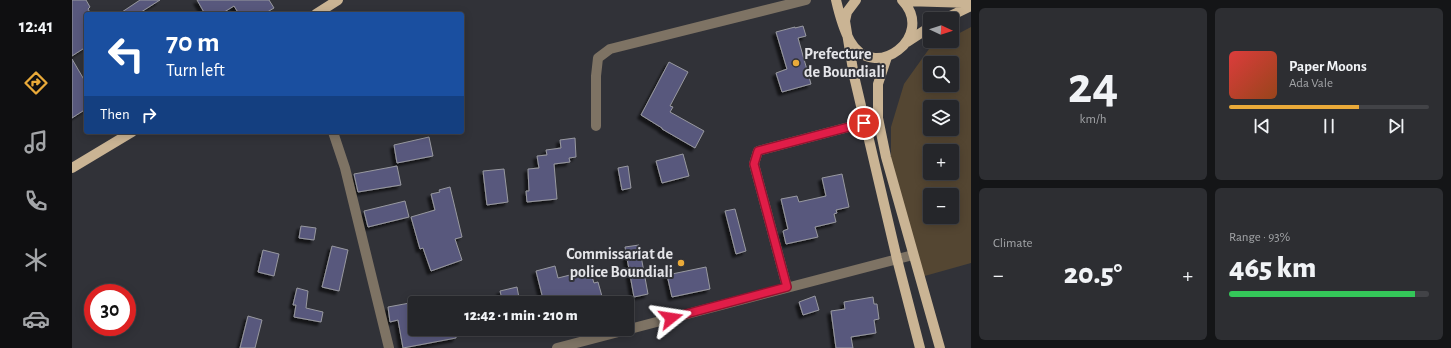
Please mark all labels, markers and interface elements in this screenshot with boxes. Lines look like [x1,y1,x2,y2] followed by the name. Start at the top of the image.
[923,12,959,48] north arrow
[923,12,959,224] map controls
[19,18,53,36] text: 12:41
[100,28,152,80] icon: left
[166,29,220,57] text: 70 m
[804,46,885,80] place label: Prefecture de Boundiali
[923,56,959,92] button: search
[791,58,801,68] marker: Prefecture de Boundiali
[1289,59,1367,74] text: Paper Moons
[1068,60,1118,112] text: 24
[166,62,225,80] text: Turn left
[22,69,50,97] icon: directions
[1289,77,1333,90] text: Ada Vale
[923,100,959,136] button: layers
[138,104,160,126] icon: right
[847,106,881,140] pin
[100,107,130,122] text: Then
[853,112,875,134] icon: arrive
[1080,113,1106,126] text: km/h
[1251,115,1273,137] icon: previous
[1318,115,1340,137] icon: pause
[1385,115,1407,137] icon: next
[22,128,50,156] icon: music
[923,144,959,180] button: +
[22,187,50,215] icon: phone
[923,188,959,224] button: −
[1229,231,1290,244] text: Range · 93%
[993,237,1032,250] text: Climate
[22,246,50,274] icon: climate
[566,246,673,280] place label: Commissariat de police Boundiali
[1229,253,1316,283] text: 465 km
[676,258,686,268] marker: Commissariat de police Boundiali
[1064,259,1122,289] text: 20.5°
[993,264,1004,286] text: −
[1182,264,1193,286] text: +
[84,284,136,336] speed limit sign: 30
[650,297,692,339] position arrow
[22,305,50,333] icon: car
[464,308,578,323] text: 12:42 · 1 min · 210 m

